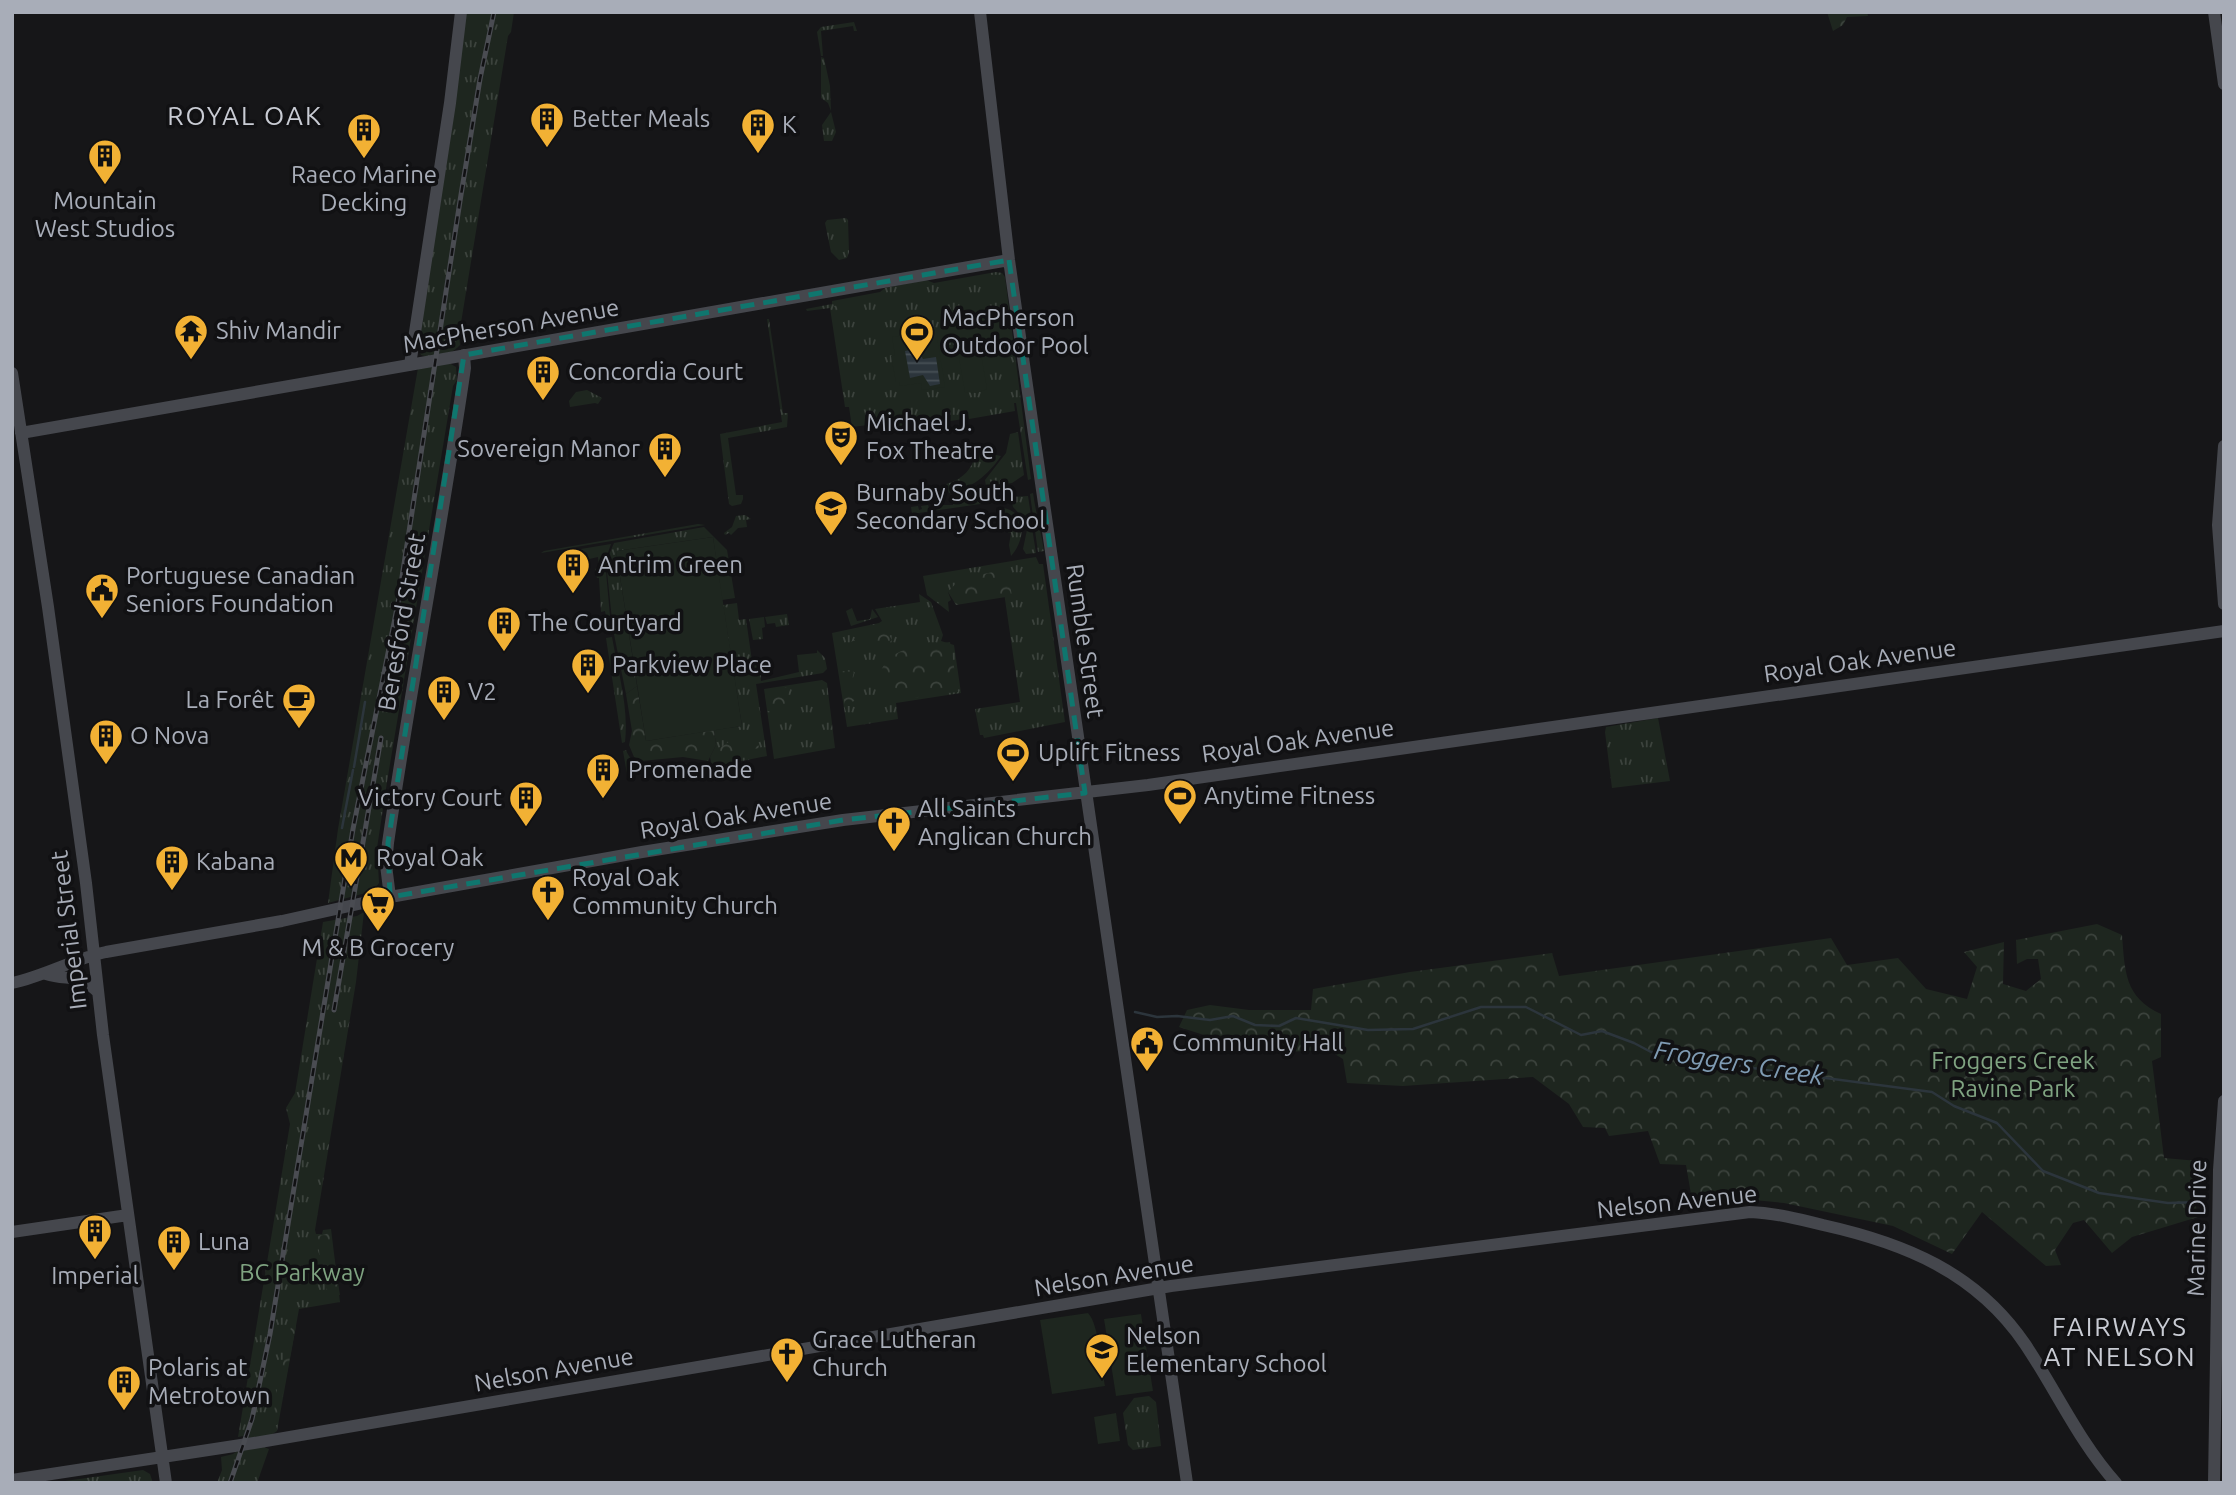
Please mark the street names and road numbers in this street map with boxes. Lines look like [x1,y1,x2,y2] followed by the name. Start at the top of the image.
[401,293,621,358] street label: MacPherson Avenue
[373,530,431,713] street label: Beresford Street
[1061,562,1110,720] street label: Rumble Street
[1762,634,1958,687] street label: Royal Oak Avenue
[1200,714,1396,767] street label: Royal Oak Avenue
[638,787,834,844] street label: Royal Oak Avenue
[45,848,92,1011] street label: Imperial Street
[2182,1159,2211,1297] street label: Marine Drive
[1595,1180,1759,1223] street label: Nelson Avenue
[1032,1250,1196,1301] street label: Nelson Avenue
[472,1342,636,1397] street label: Nelson Avenue

